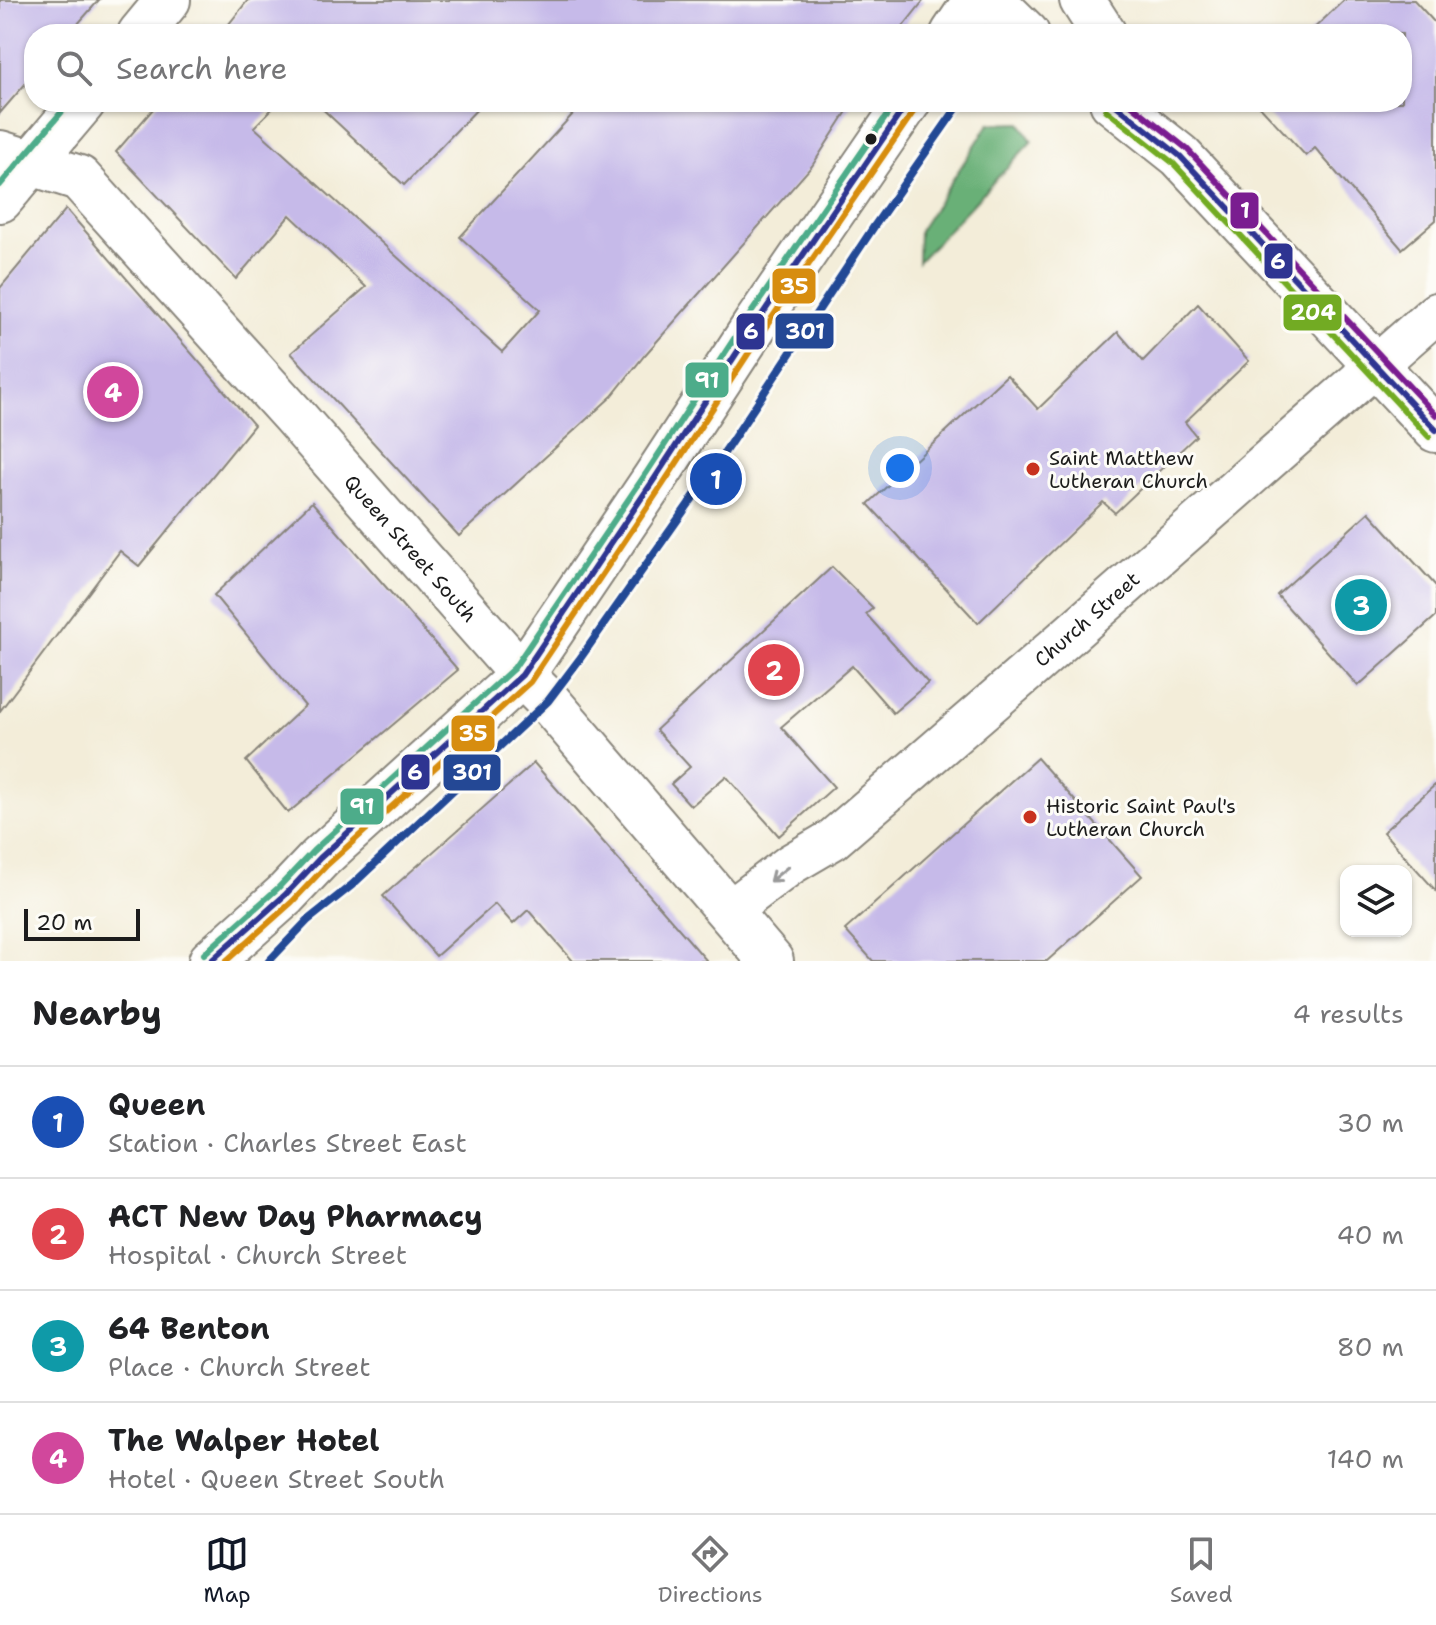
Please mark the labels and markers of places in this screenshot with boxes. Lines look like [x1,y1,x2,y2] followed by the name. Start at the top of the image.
[863,131,879,147] unlabelled marker
[87,362,139,422] pin: 4
[1049,445,1208,494] place label: Saint Matthew Lutheran Church
[690,449,742,509] pin: 1
[1024,460,1042,478] marker: Saint Matthew Lutheran Church
[1335,575,1387,635] pin: 3
[748,640,800,700] pin: 2
[1046,793,1236,842] place label: Historic Saint Paul's Lutheran Church
[1021,808,1039,826] marker: Historic Saint Paul's Lutheran Church

